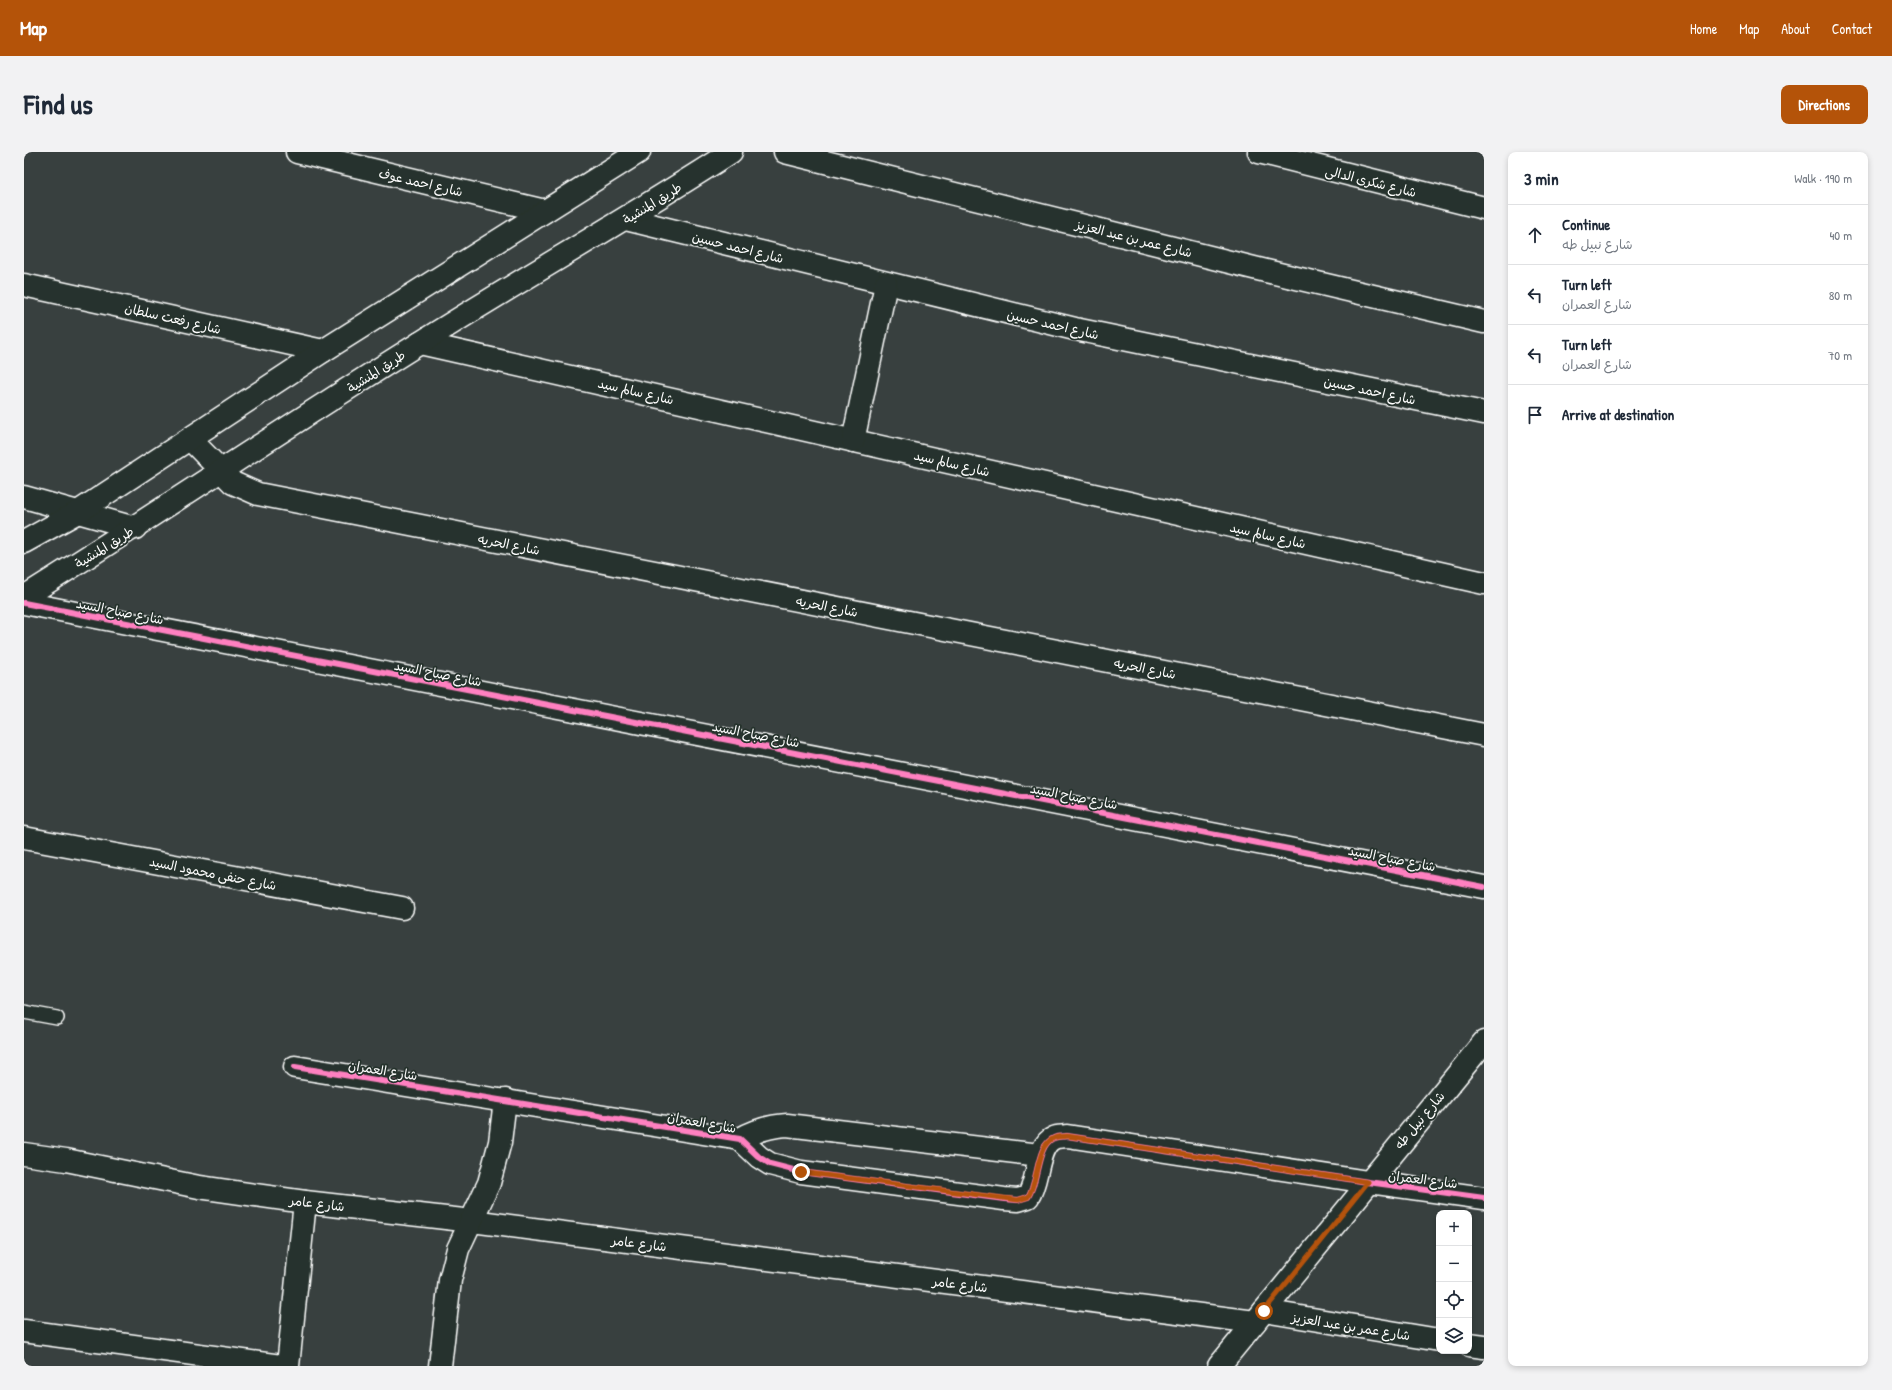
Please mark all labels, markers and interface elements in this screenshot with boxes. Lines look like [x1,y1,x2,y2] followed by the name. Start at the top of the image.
[20,15,47,41] text: Map
[1690,19,1717,38] text: Home
[1739,19,1759,38] text: Map
[1781,19,1810,38] text: About
[1832,19,1872,38] text: Contact
[24,85,93,123] text: Find us
[1781,85,1868,124] button: Directions
[1323,161,1418,202] street label: شارع شكرى الدالى
[377,164,465,201] street label: شارع احمد عوف
[1524,167,1559,190] text: 3 min
[1794,169,1852,187] text: Walk · 190 m
[619,178,685,228] street label: طريق المنشية
[1562,214,1610,235] text: Continue
[1073,215,1194,262] street label: شارع عمر بن عبد العزيز
[1524,224,1546,246] icon: ahead
[1829,226,1852,244] text: 40 m
[690,227,786,268] street label: شارع احمد حسين
[1562,235,1633,253] text: شارع نبيل طه
[1562,274,1612,295] text: Turn left
[1524,284,1546,306] icon: left
[1829,286,1852,304] text: 80 m
[1562,295,1632,313] text: شارع العمران
[123,298,223,339] street label: شارع رفعت سلطان
[1005,305,1101,344] street label: شارع احمد حسين
[1562,334,1612,355] text: Turn left
[1524,344,1546,366] icon: left
[343,345,409,397] street label: طريق المنشية
[1828,346,1852,364] text: 70 m
[1562,355,1632,373] text: شارع العمران
[1322,371,1418,410] street label: شارع احمد حسين
[596,374,676,410] street label: شارع سالم سيد
[1524,404,1546,426] icon: arrive
[1562,404,1674,425] text: Arrive at destination
[912,446,992,482] street label: شارع سالم سيد
[1228,518,1308,554] street label: شارع سالم سيد
[71,522,137,572] street label: طريق المنشية
[476,529,542,560] street label: شارع الحريه
[794,591,860,622] street label: شارع الحريه
[75,594,165,629] street label: شارع صباح السيد
[1112,653,1178,684] street label: شارع الحريه
[393,656,483,691] street label: شارع صباح السيد
[711,717,801,752] street label: شارع صباح السيد
[1029,779,1119,814] street label: شارع صباح السيد
[1347,841,1437,876] street label: شارع صباح السيد
[148,852,278,895] street label: شارع حنفى محمود السيد
[347,1056,419,1085] street label: شارع العمران
[1389,1087,1449,1153] street label: شارع نبيل طه
[666,1107,738,1138] street label: شارع العمران
[792,1163,810,1181] route end
[1387,1166,1459,1193] street label: شارع العمران
[287,1191,346,1216] street label: شارع عامر
[1436,1210,1472,1354] map controls
[1436,1210,1472,1246] button: +
[609,1231,668,1256] street label: شارع عامر
[1436,1246,1472,1282] button: −
[930,1272,989,1297] street label: شارع عامر
[1436,1282,1472,1318] button: locate
[1255,1302,1273,1320] route start
[1289,1308,1412,1345] street label: شارع عمر بن عبد العزيز
[1436,1318,1472,1354] button: layers

